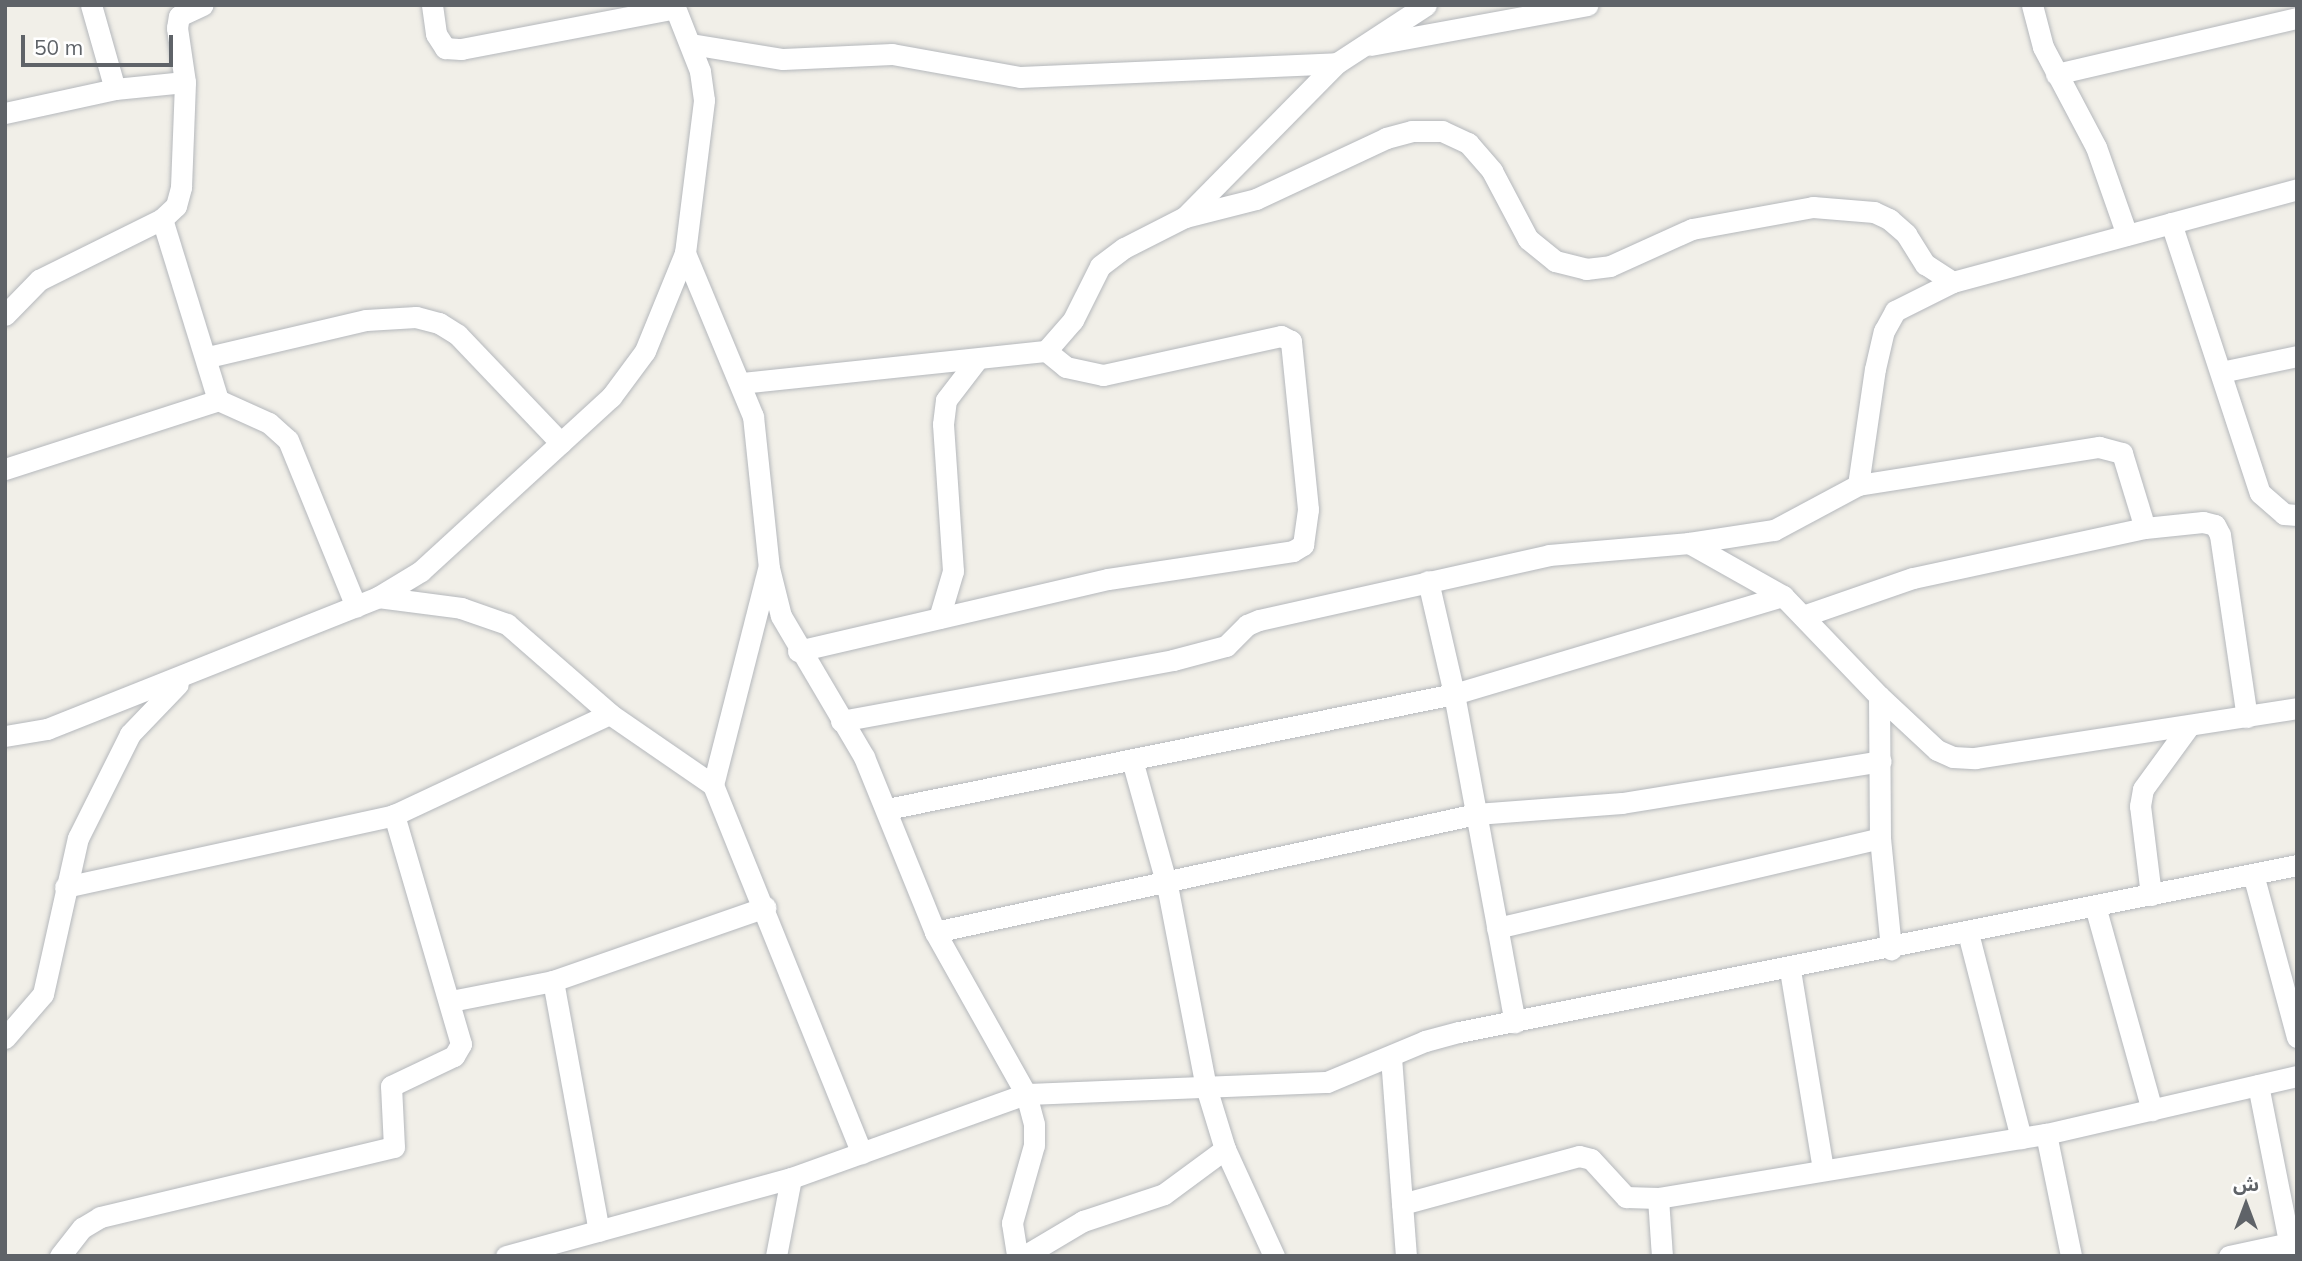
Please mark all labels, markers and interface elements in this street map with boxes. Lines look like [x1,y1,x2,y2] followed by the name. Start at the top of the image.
[24,21,177,65] scale bar
[34,34,83,60] text: 50 m
[2211,1170,2281,1240] north arrow
[2233,1172,2259,1196] text: ش

